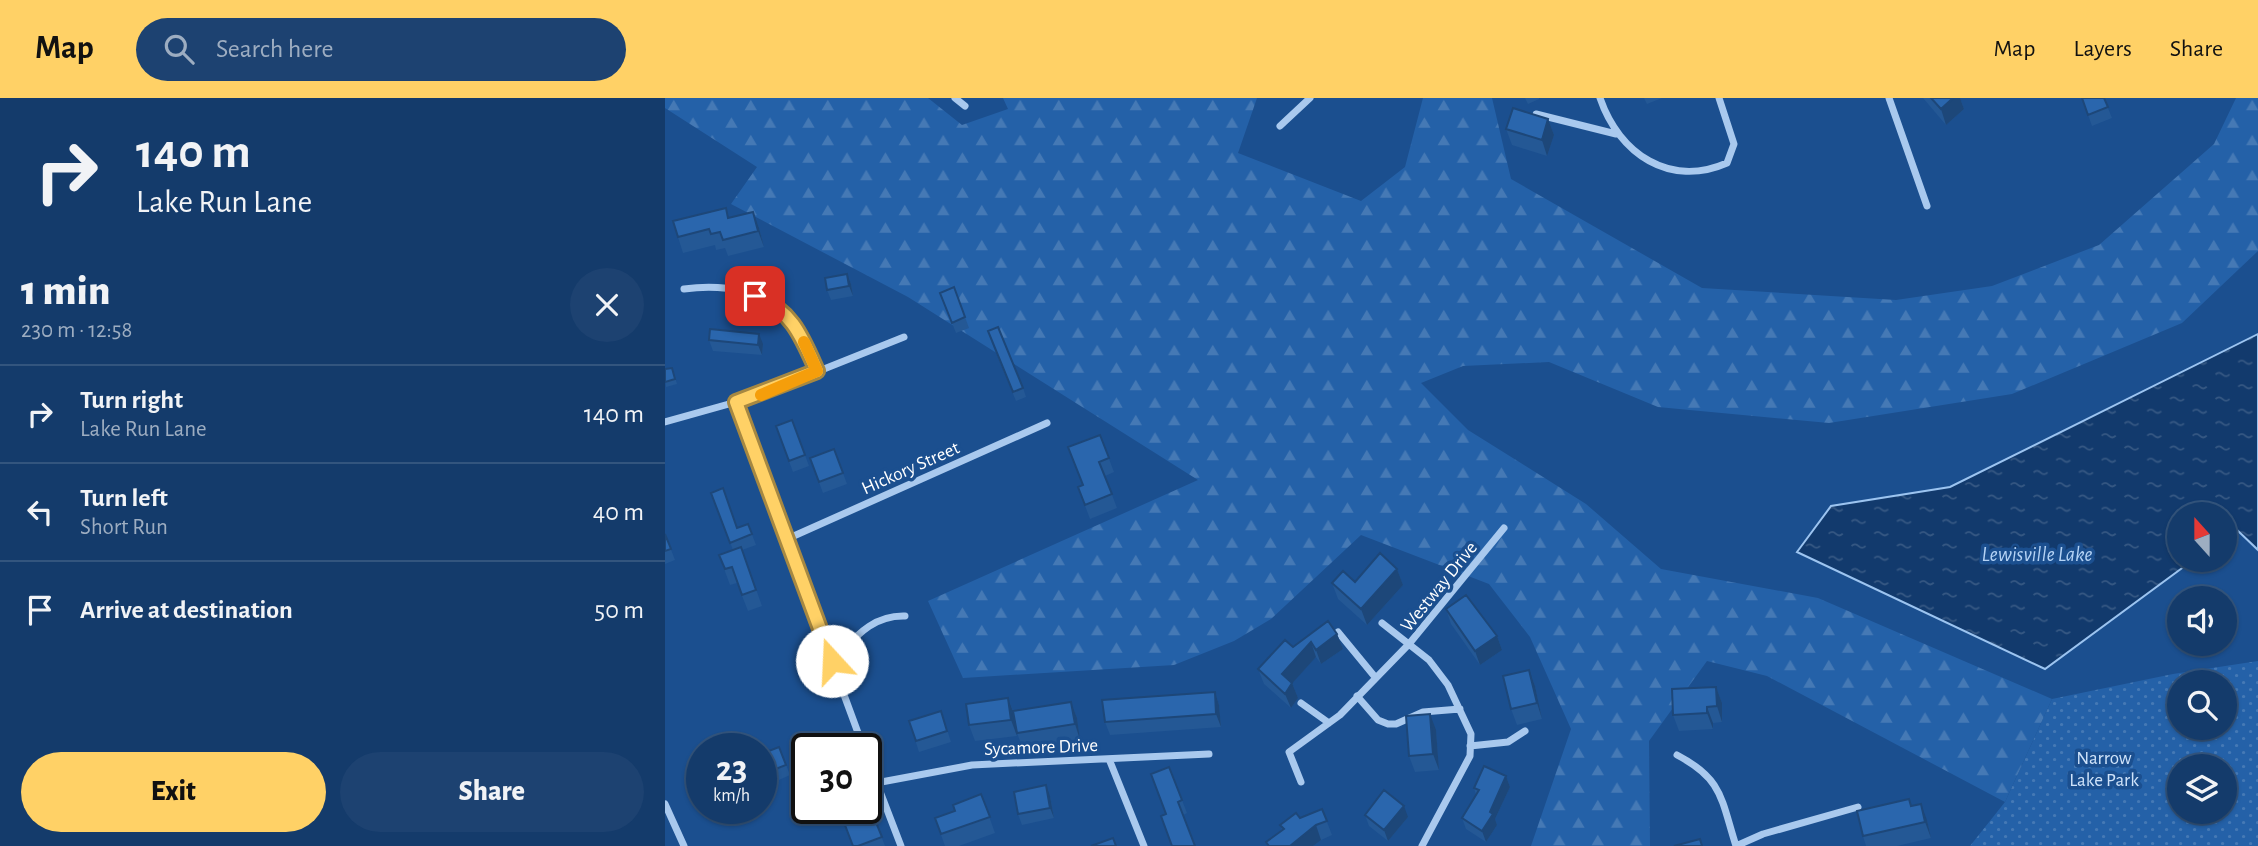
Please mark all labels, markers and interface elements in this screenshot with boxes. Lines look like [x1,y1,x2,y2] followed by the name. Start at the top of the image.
[136,18,626,81] search box
[160,30,198,68] icon: search
[35,32,94,65] text: Map
[216,36,334,62] text: Search here
[1993,37,2035,61] text: Map
[2073,37,2132,61] text: Layers
[2170,37,2223,61] text: Share
[21,126,112,217] icon: right
[136,128,251,177] text: 140 m
[136,186,312,218] text: Lake Run Lane
[725,266,785,326] pin
[570,268,644,342] button: close
[21,270,110,312] text: 1 min
[736,277,774,315] icon: arrive
[21,319,132,342] text: 230 m · 12:58
[80,387,183,413] text: Turn right
[21,395,59,433] icon: right
[584,401,644,427] text: 140 m
[80,418,207,441] text: Lake Run Lane
[859,438,962,498] street label: Hickory Street
[80,485,168,511] text: Turn left
[21,493,59,531] icon: left
[593,499,644,525] text: 40 m
[2167,502,2237,572] north arrow
[2167,502,2237,824] map controls
[80,516,168,539] text: Short Run
[1397,538,1481,636] street label: Westway Drive
[1982,544,2093,565] water label: Lewisville Lake
[2167,586,2237,656] button: sound
[21,591,59,629] icon: arrive
[80,597,293,623] text: Arrive at destination
[594,597,644,623] text: 50 m
[795,624,869,698] position arrow
[2167,670,2237,740] button: search
[791,733,882,824] speed limit sign: 30
[984,736,1098,759] street label: Sycamore Drive
[2069,749,2139,790] park label: Narrow Lake Park
[21,752,326,832] button: Exit
[340,752,644,832] button: Share
[716,752,747,787] text: 23
[2167,754,2237,824] button: layers
[713,787,750,805] text: km/h

